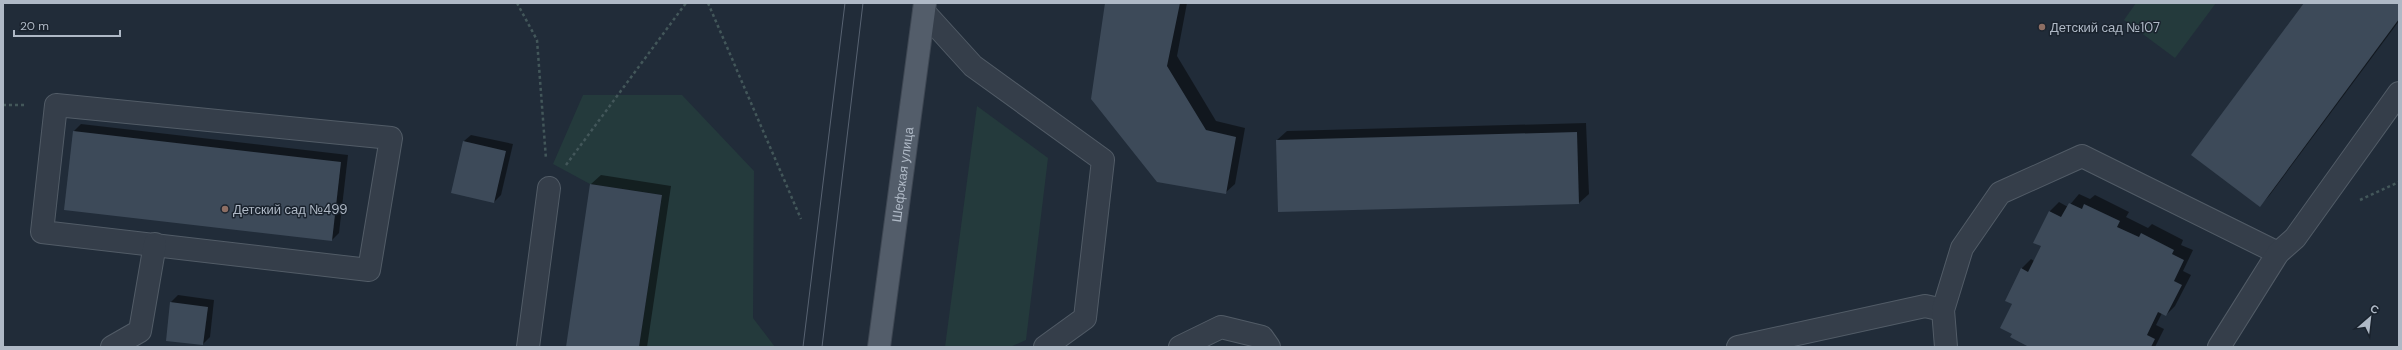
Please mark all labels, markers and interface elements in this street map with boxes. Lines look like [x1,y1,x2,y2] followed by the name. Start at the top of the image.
[14,12,120,38] scale bar
[20,18,49,34] text: 20 m
[2050,19,2160,36] place label: Детский сад №107
[2037,22,2047,32] marker: Детский сад №107
[888,125,917,223] street label: Шефская улица
[233,201,348,218] place label: Детский сад №499
[220,204,230,214] marker: Детский сад №499
[2350,298,2390,338] north arrow
[2368,301,2382,317] text: С

